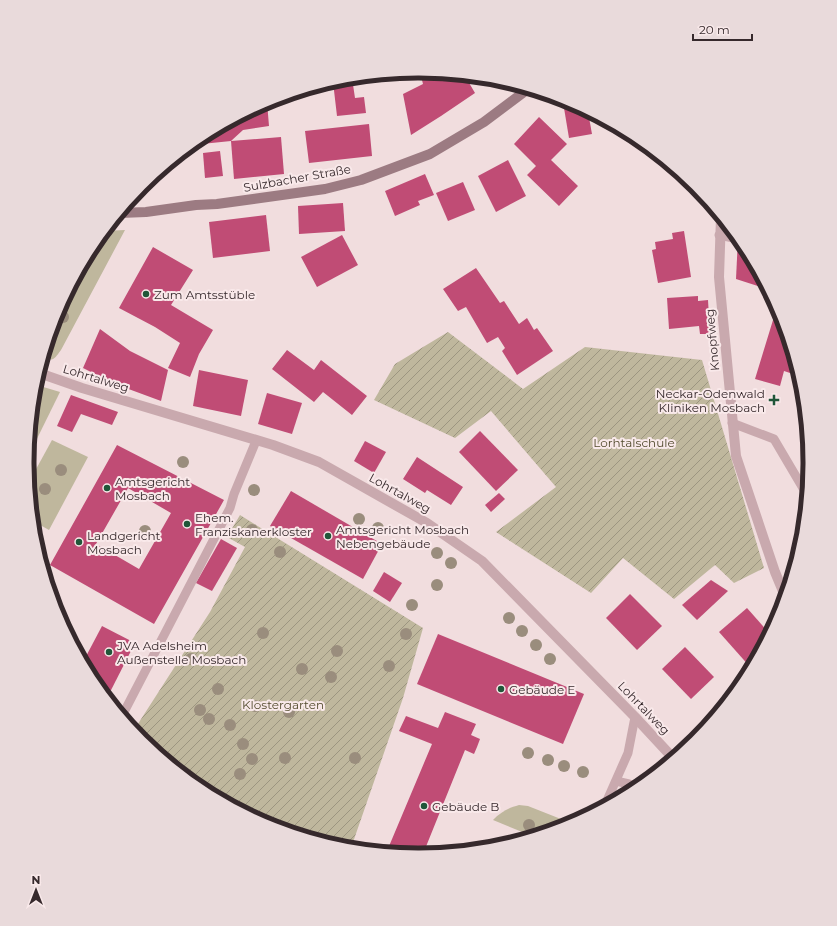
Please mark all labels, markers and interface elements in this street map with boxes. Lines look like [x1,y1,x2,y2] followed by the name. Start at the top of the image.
[693,16,752,42] scale bar
[699,22,730,37] text: 20 m
[242,161,352,195] street label: Sulzbacher Straße
[154,287,255,302] place label: Zum Amtsstüble
[141,289,151,299] marker: Zum Amtsstüble
[702,308,722,372] street label: Knopfweg
[61,361,131,395] street label: Lohrtalweg
[656,386,765,415] place label: Neckar-Odenwald Kliniken Mosbach
[768,394,780,406] marker: Neckar-Odenwald Kliniken Mosbach
[593,435,675,450] park label: Lorhtalschule
[366,470,434,516] street label: Lohrtalweg
[115,474,190,503] place label: Amtsgericht Mosbach
[102,483,112,493] marker: Amtsgericht Mosbach
[195,510,312,539] place label: Ehem. Franziskanerkloster
[182,519,192,529] marker: Ehem. Franziskanerkloster
[336,522,469,551] place label: Amtsgericht Mosbach Nebengebäude
[87,528,161,557] place label: Landgericht Mosbach
[323,531,333,541] marker: Amtsgericht Mosbach Nebengebäude
[74,537,84,547] marker: Landgericht Mosbach
[116,638,246,667] place label: JVA Adelsheim Außenstelle Mosbach
[104,647,114,657] marker: JVA Adelsheim Außenstelle Mosbach
[615,678,673,738] street label: Lohrtalweg
[509,682,575,697] place label: Gebäude E
[496,684,506,694] marker: Gebäude E
[242,697,324,712] park label: Klostergarten
[432,799,499,814] place label: Gebäude B
[419,801,429,811] marker: Gebäude B
[16,870,56,910] north arrow
[32,873,40,887] text: N

